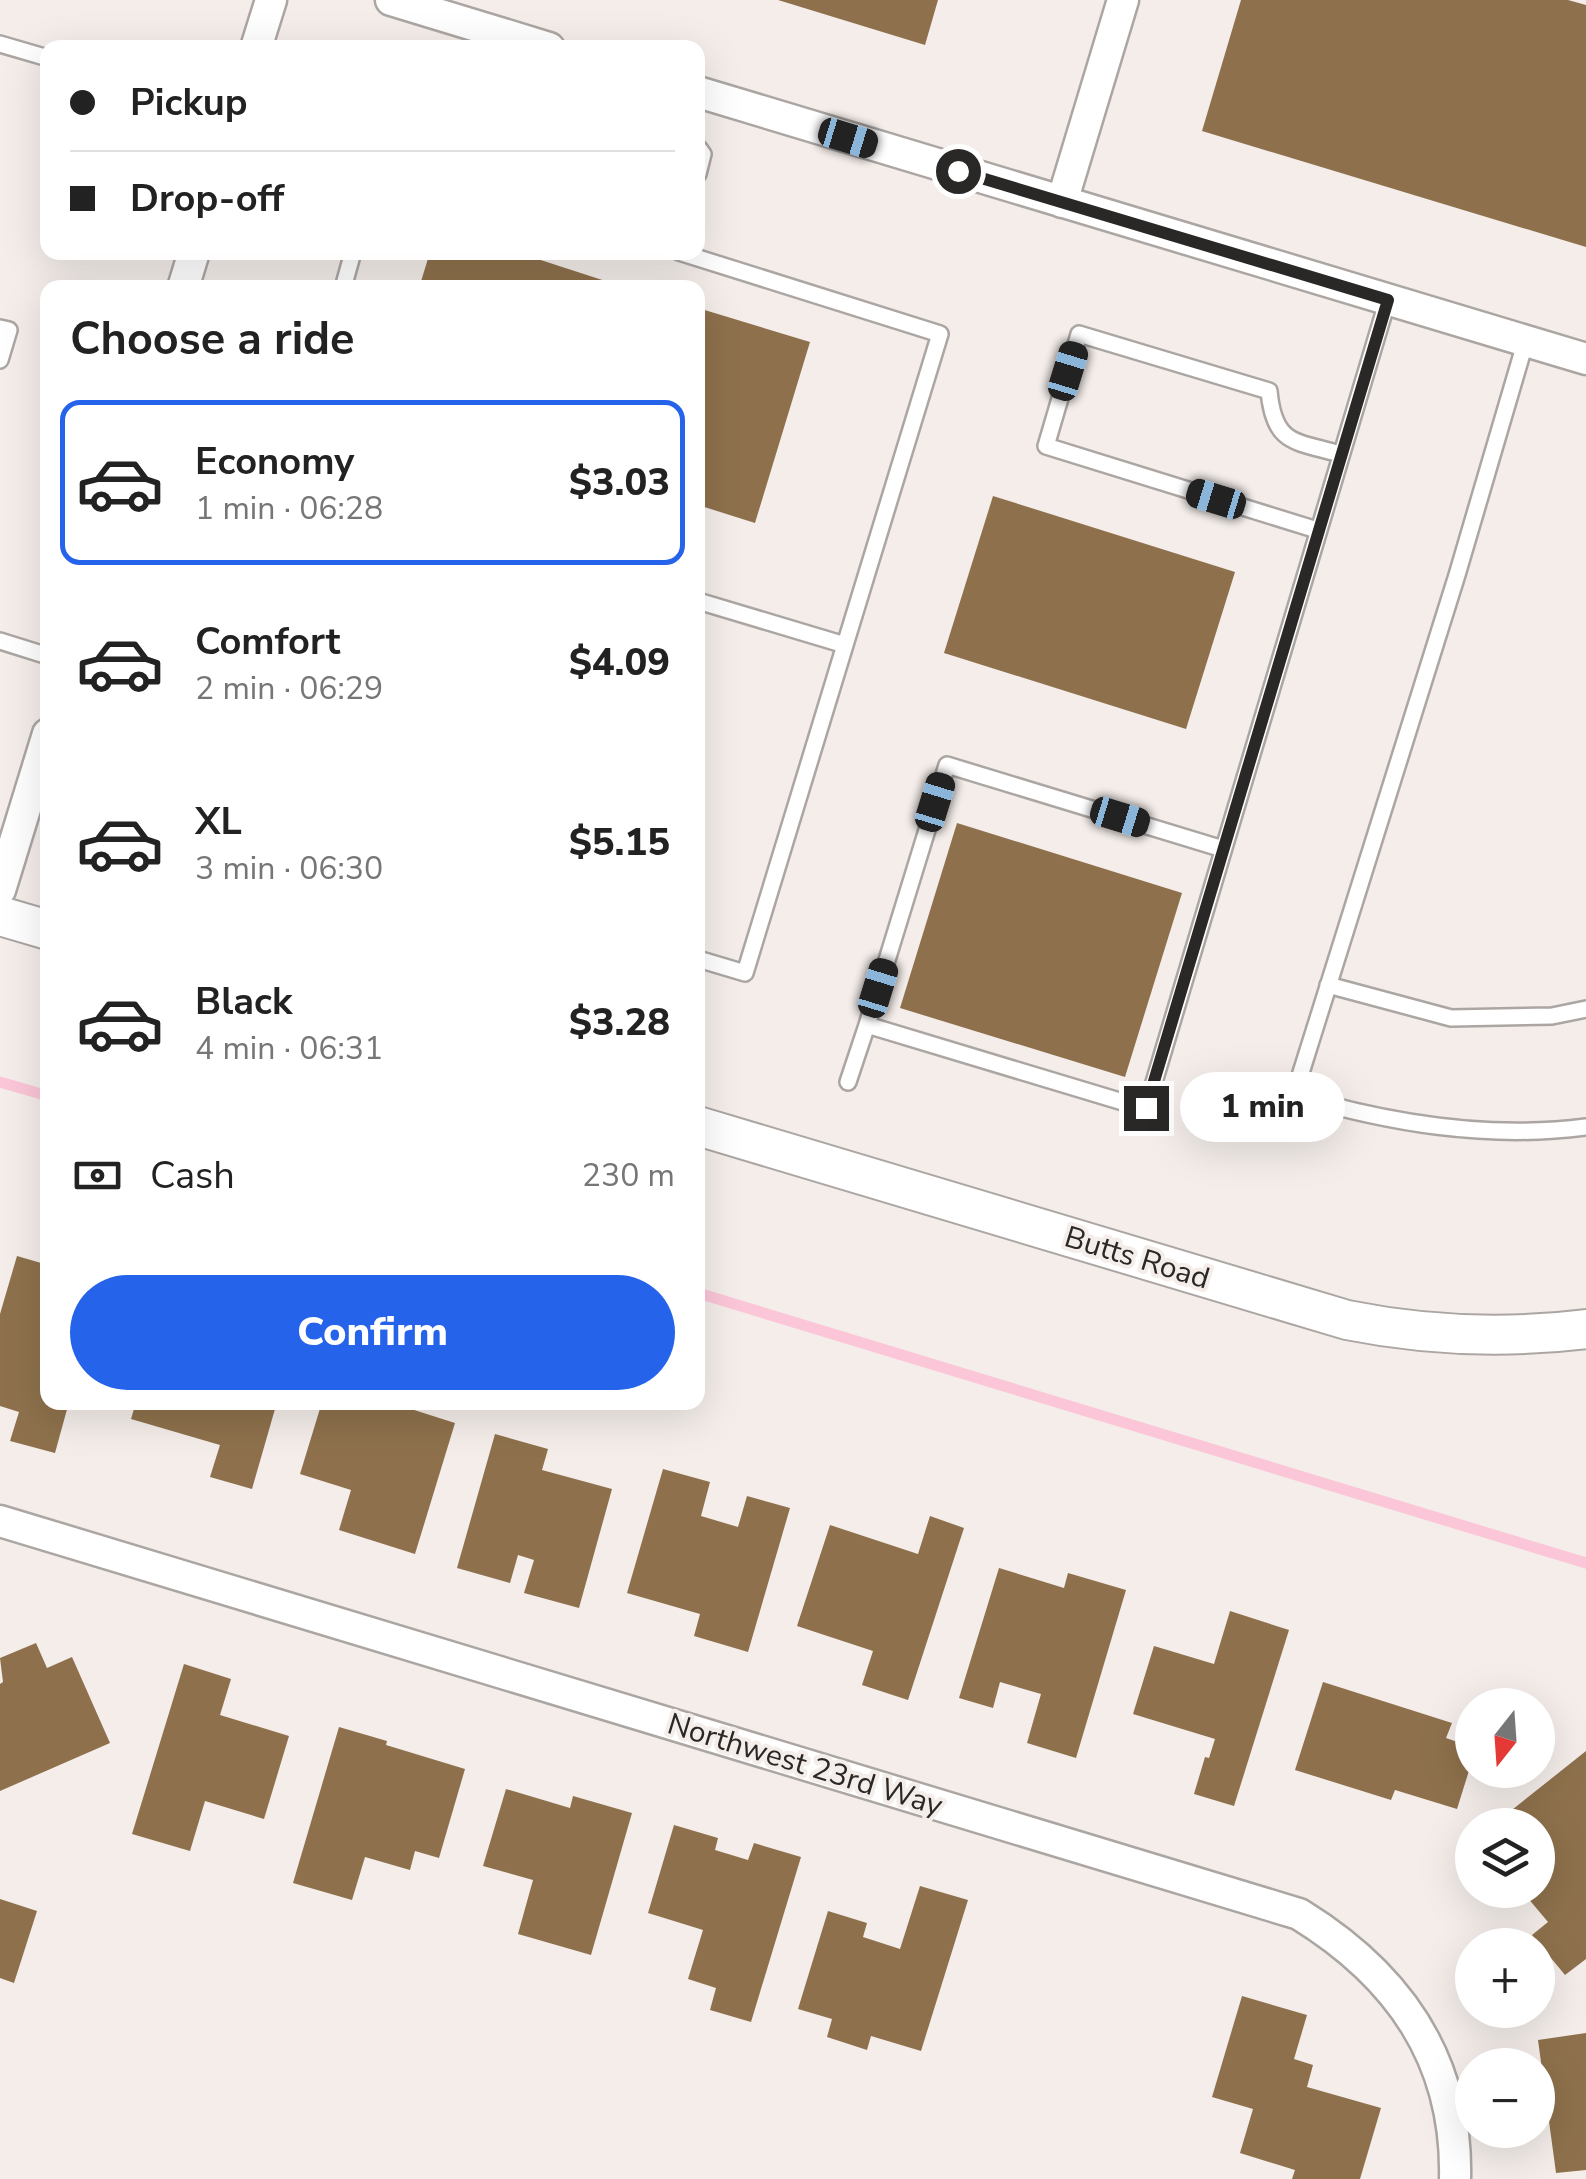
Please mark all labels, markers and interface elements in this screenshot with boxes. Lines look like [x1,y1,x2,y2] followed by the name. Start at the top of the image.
[130,77,248,128] text: Pickup
[815,115,881,161] car
[936,149,981,194] route start
[130,173,284,224] text: Drop-off
[70,309,355,370] text: Choose a ride
[1045,338,1091,404] car
[195,436,354,487] text: Economy
[75,438,165,528] icon: car
[569,457,670,508] text: $3.03
[1183,476,1249,522] car
[195,487,383,530] text: 1 min · 06:28
[195,616,340,667] text: Comfort
[75,618,165,708] icon: car
[569,637,670,688] text: $4.09
[195,667,383,710] text: 2 min · 06:29
[912,769,958,835] car
[1087,794,1153,840] car
[195,796,242,847] text: XL
[75,798,165,888] icon: car
[569,817,670,868] text: $5.15
[195,847,383,890] text: 3 min · 06:30
[855,955,901,1021] car
[195,976,292,1027] text: Black
[75,978,165,1068] icon: car
[569,997,670,1048] text: $3.28
[195,1027,383,1070] text: 4 min · 06:31
[1181,1073,1346,1143] callout: 1 min
[1220,1085,1305,1128] text: 1 min
[1124,1086,1169,1131] route end
[70,1148,125,1203] icon: cash
[150,1150,235,1201] text: Cash
[582,1154,675,1197] text: 230 m
[1059,1217,1215,1299] street label: Butts Road
[70,1275,675,1390] button: Confirm
[1455,1688,1555,1788] north arrow
[1455,1688,1555,2148] map controls
[662,1704,948,1827] street label: Northwest 23rd Way
[1455,1808,1555,1908] button: layers
[1455,1928,1555,2028] button: +
[1455,2048,1555,2148] button: −

